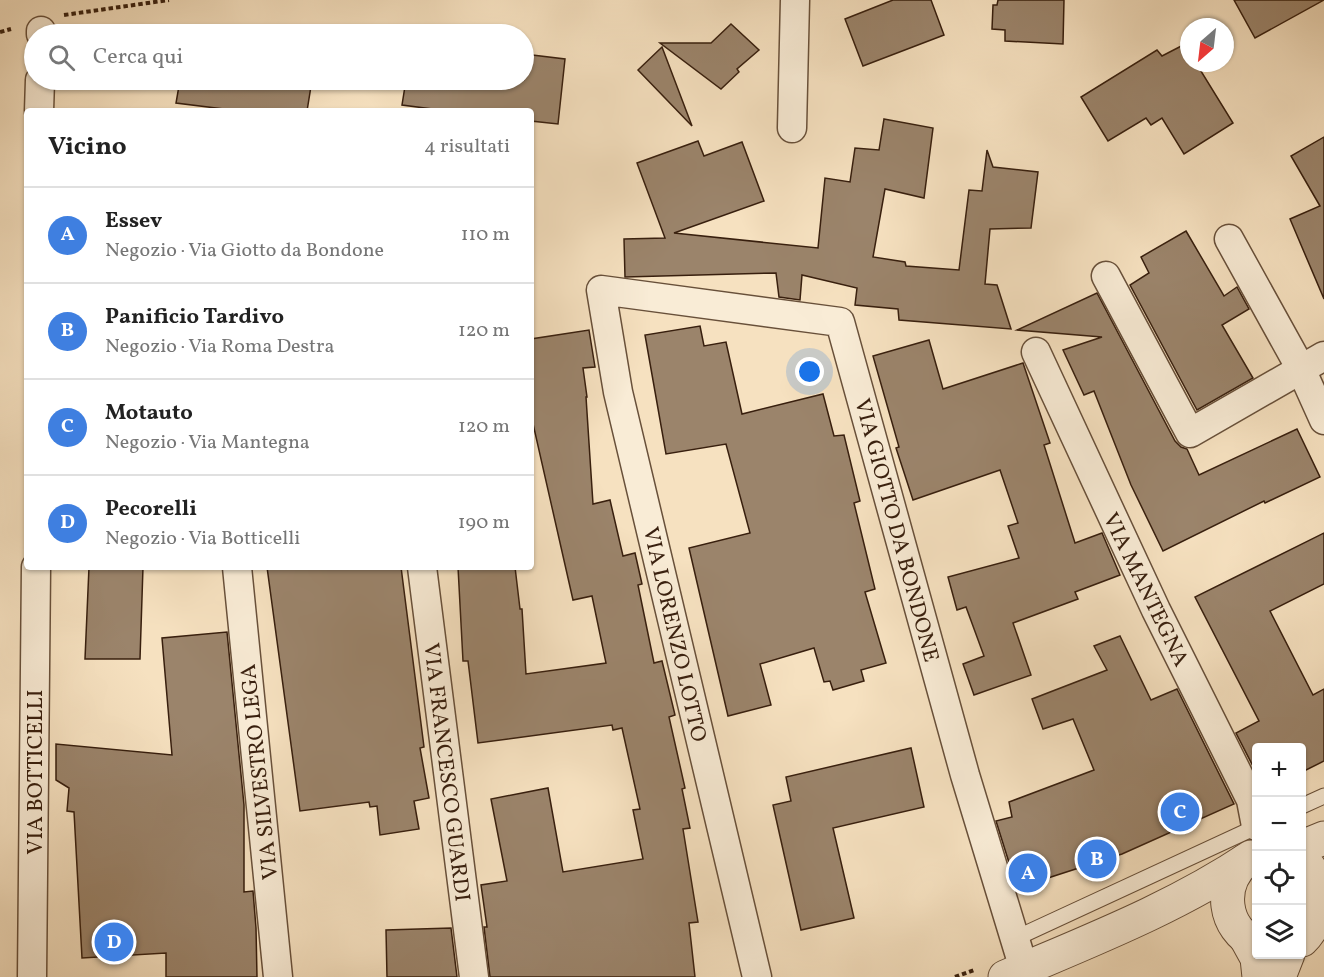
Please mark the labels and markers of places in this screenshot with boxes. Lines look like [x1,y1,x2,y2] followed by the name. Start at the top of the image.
[1160,790,1200,834] pin: C
[1078,836,1116,882] pin: B
[1008,850,1048,896] pin: A
[94,920,134,964] pin: D

